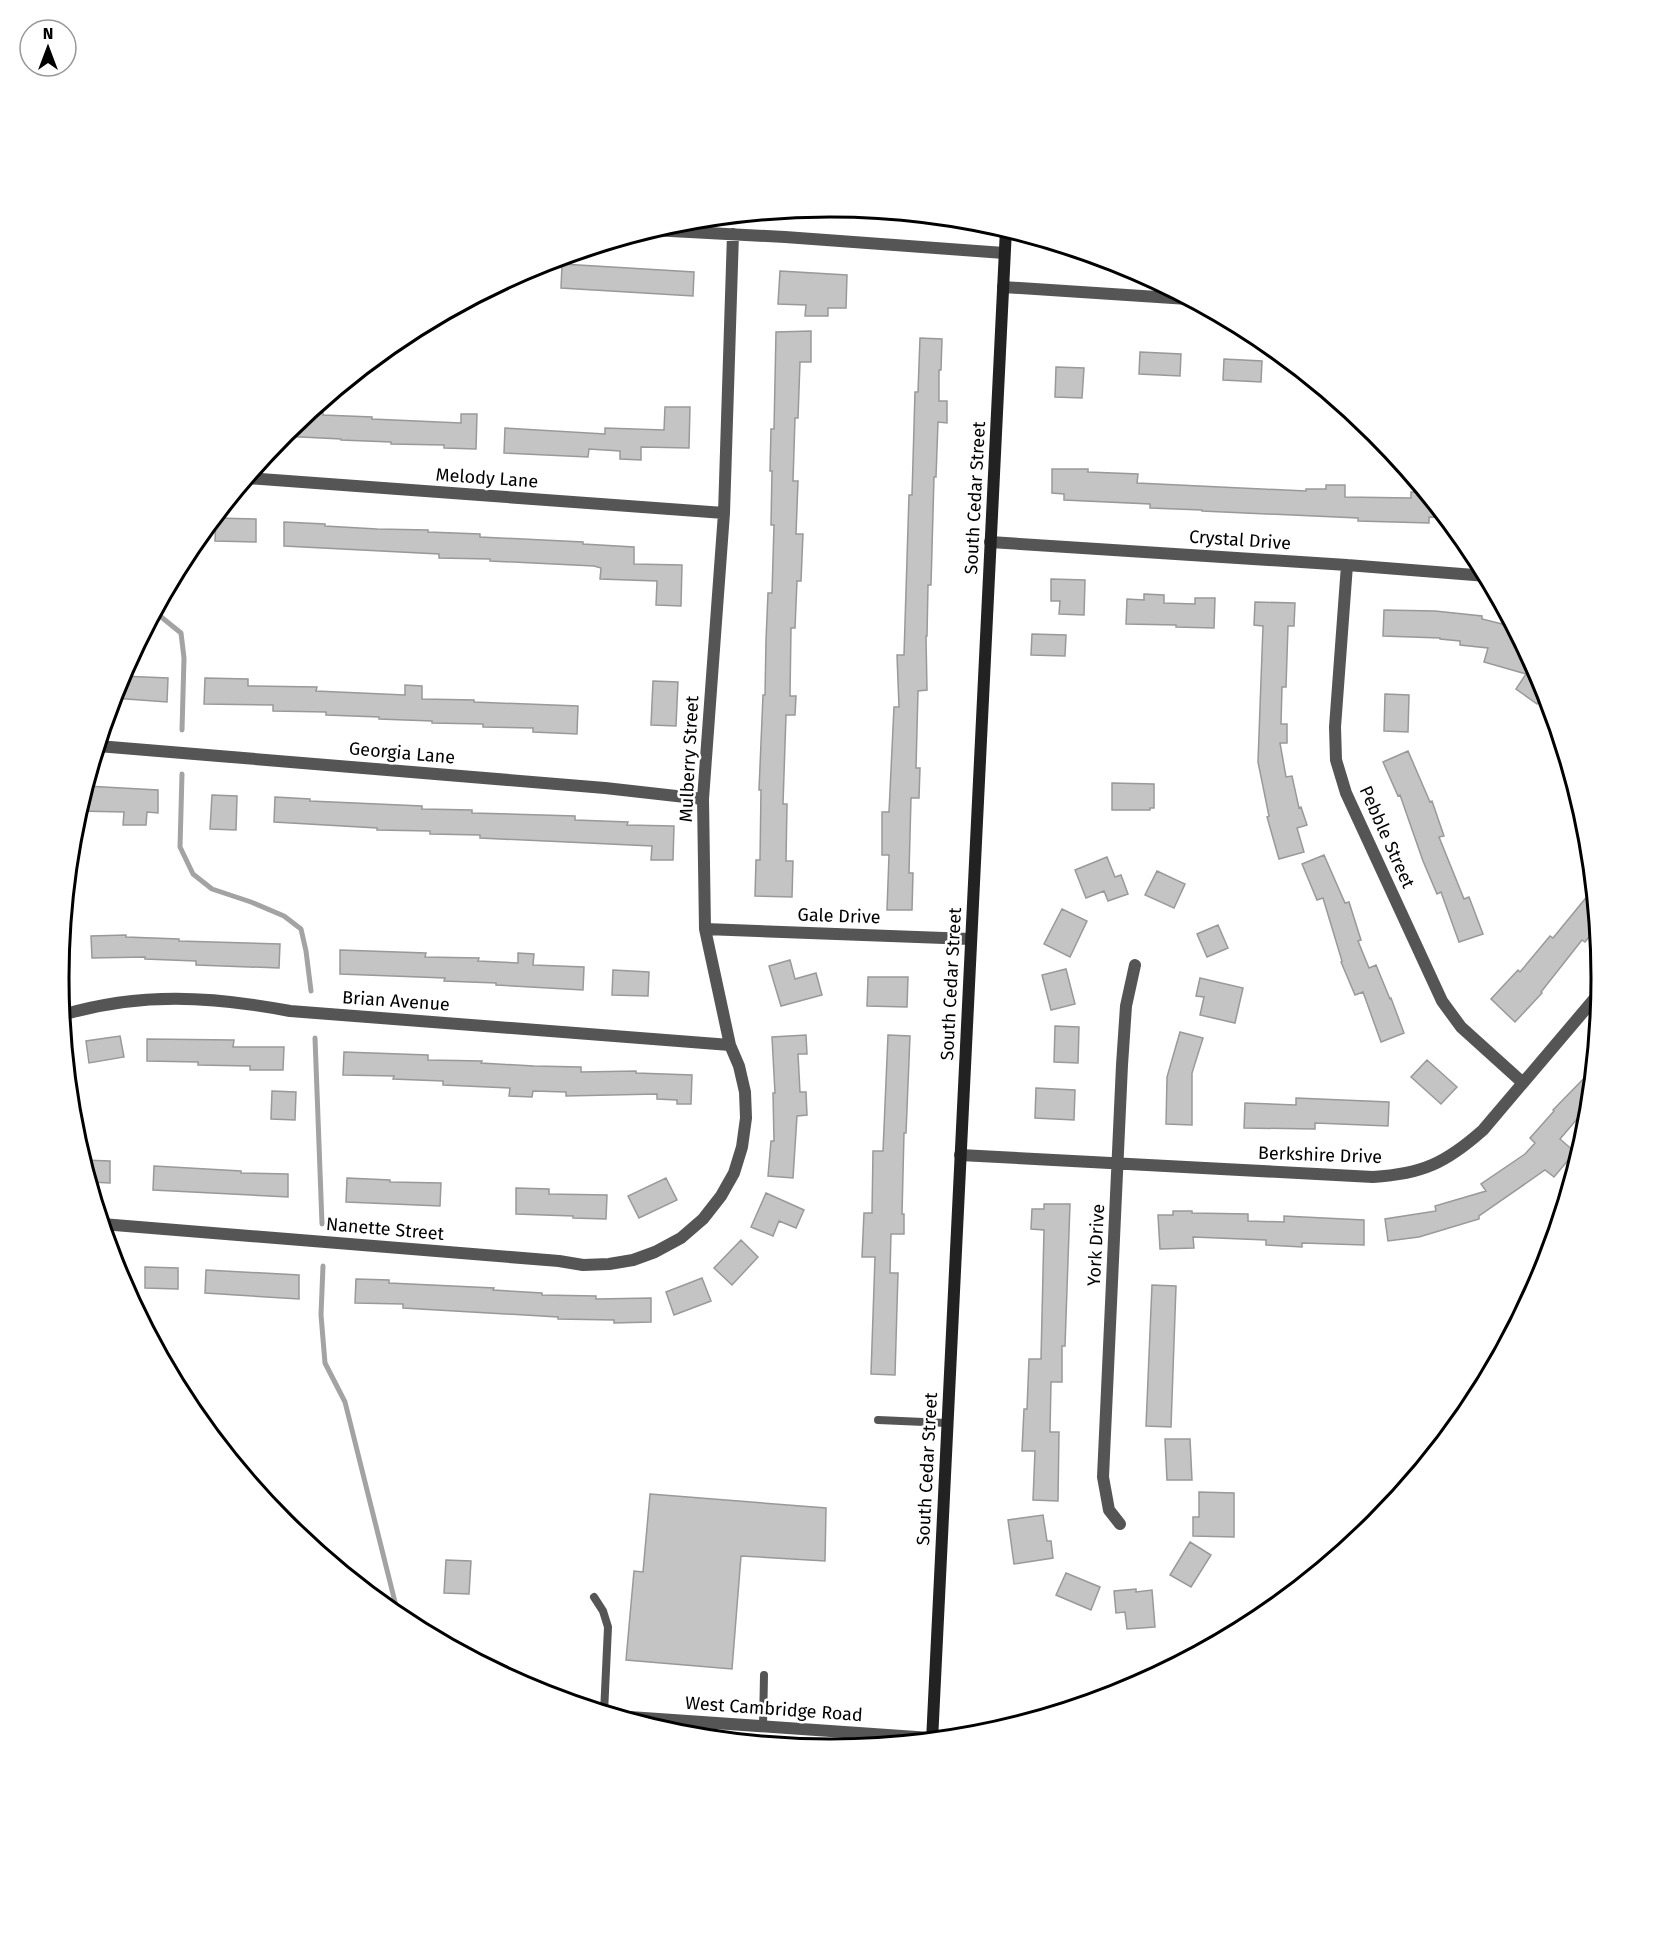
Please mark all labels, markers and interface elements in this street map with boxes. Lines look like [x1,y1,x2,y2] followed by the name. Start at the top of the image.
[18,18,78,78] north arrow
[43,24,53,43] text: N
[960,420,990,575] street label: South Cedar Street
[435,463,539,493] street label: Melody Lane
[1188,525,1292,555] street label: Crystal Drive
[675,695,703,823] street label: Mulberry Street
[348,737,456,769] street label: Georgia Lane
[1355,782,1420,892] street label: Pebble Street
[797,904,881,928] street label: Gale Drive
[936,906,966,1061] street label: South Cedar Street
[341,986,451,1016] street label: Brian Avenue
[1258,1142,1382,1168] street label: Berkshire Drive
[1083,1203,1109,1287] street label: York Drive
[325,1213,446,1245] street label: Nanette Street
[912,1391,942,1546] street label: South Cedar Street
[684,1692,864,1726] street label: West Cambridge Road

